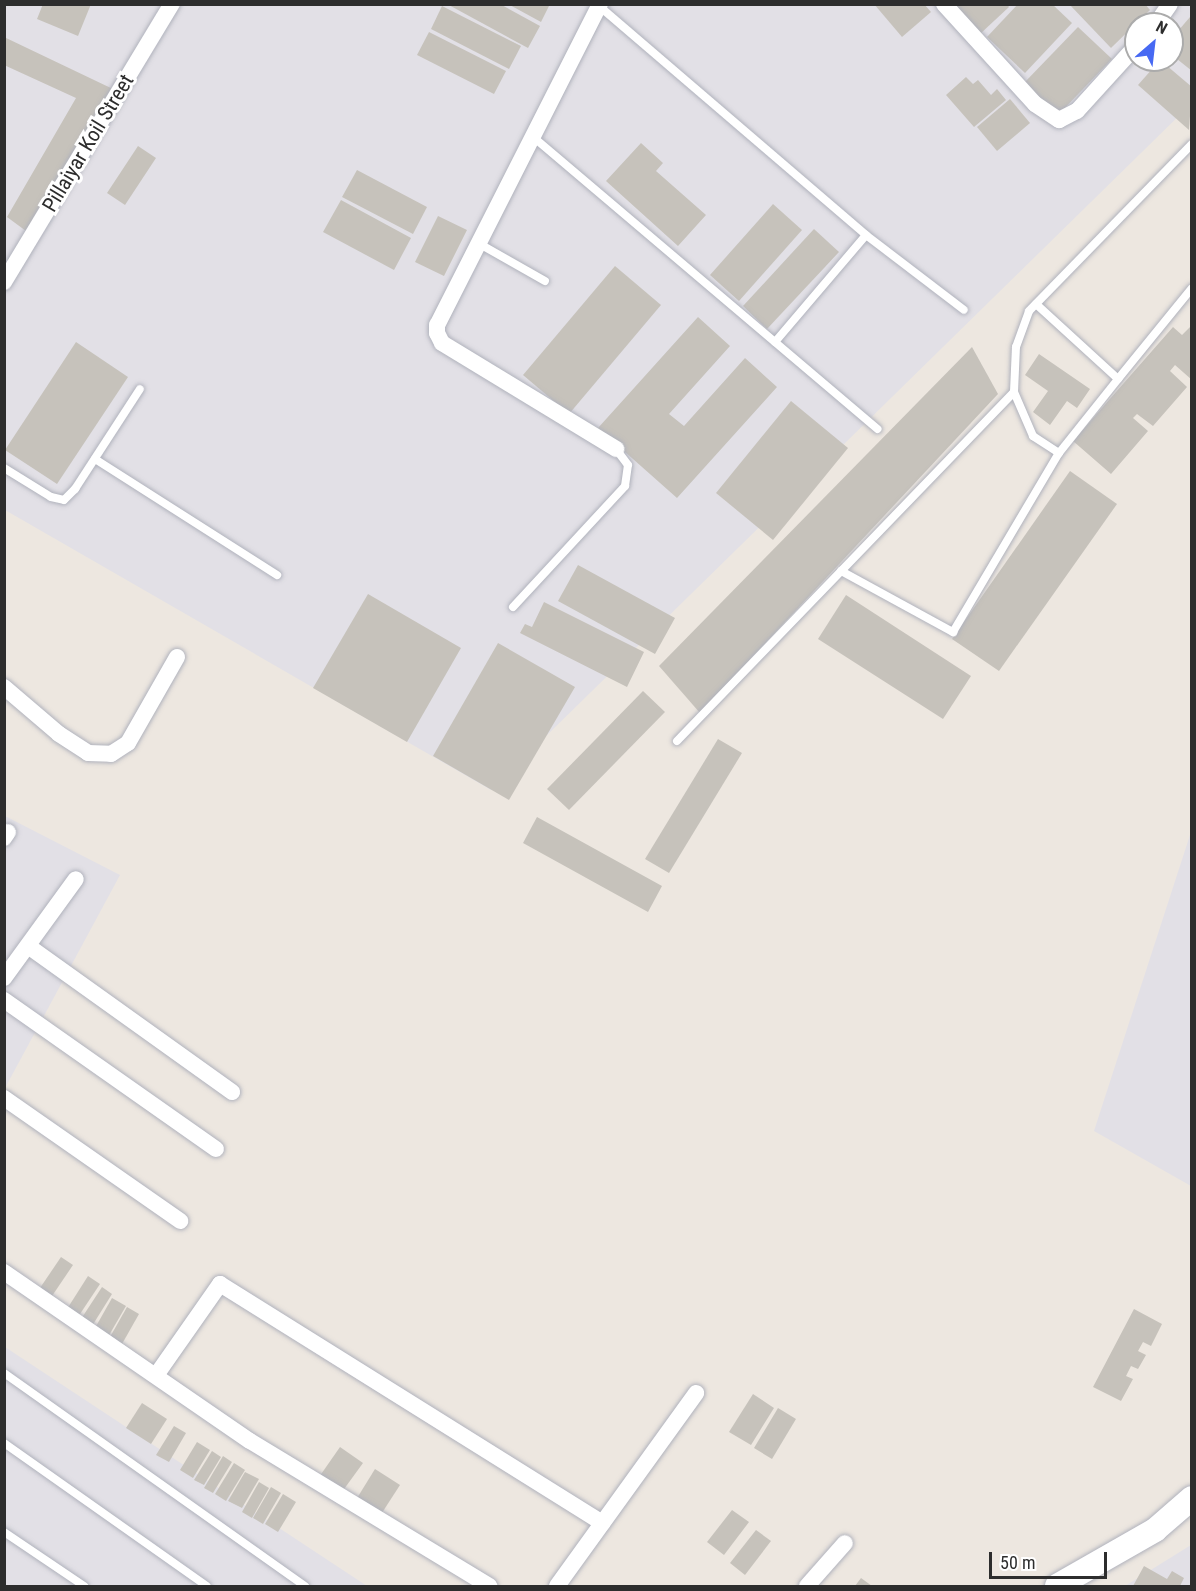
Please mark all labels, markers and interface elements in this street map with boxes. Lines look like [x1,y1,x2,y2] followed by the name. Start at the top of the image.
[1124,12,1184,72] north arrow
[1153,17,1171,38] text: N
[37,70,139,216] street label: Pillaiyar Koil Street
[992,1540,1110,1578] scale bar
[1000,1552,1035,1573] text: 50 m

